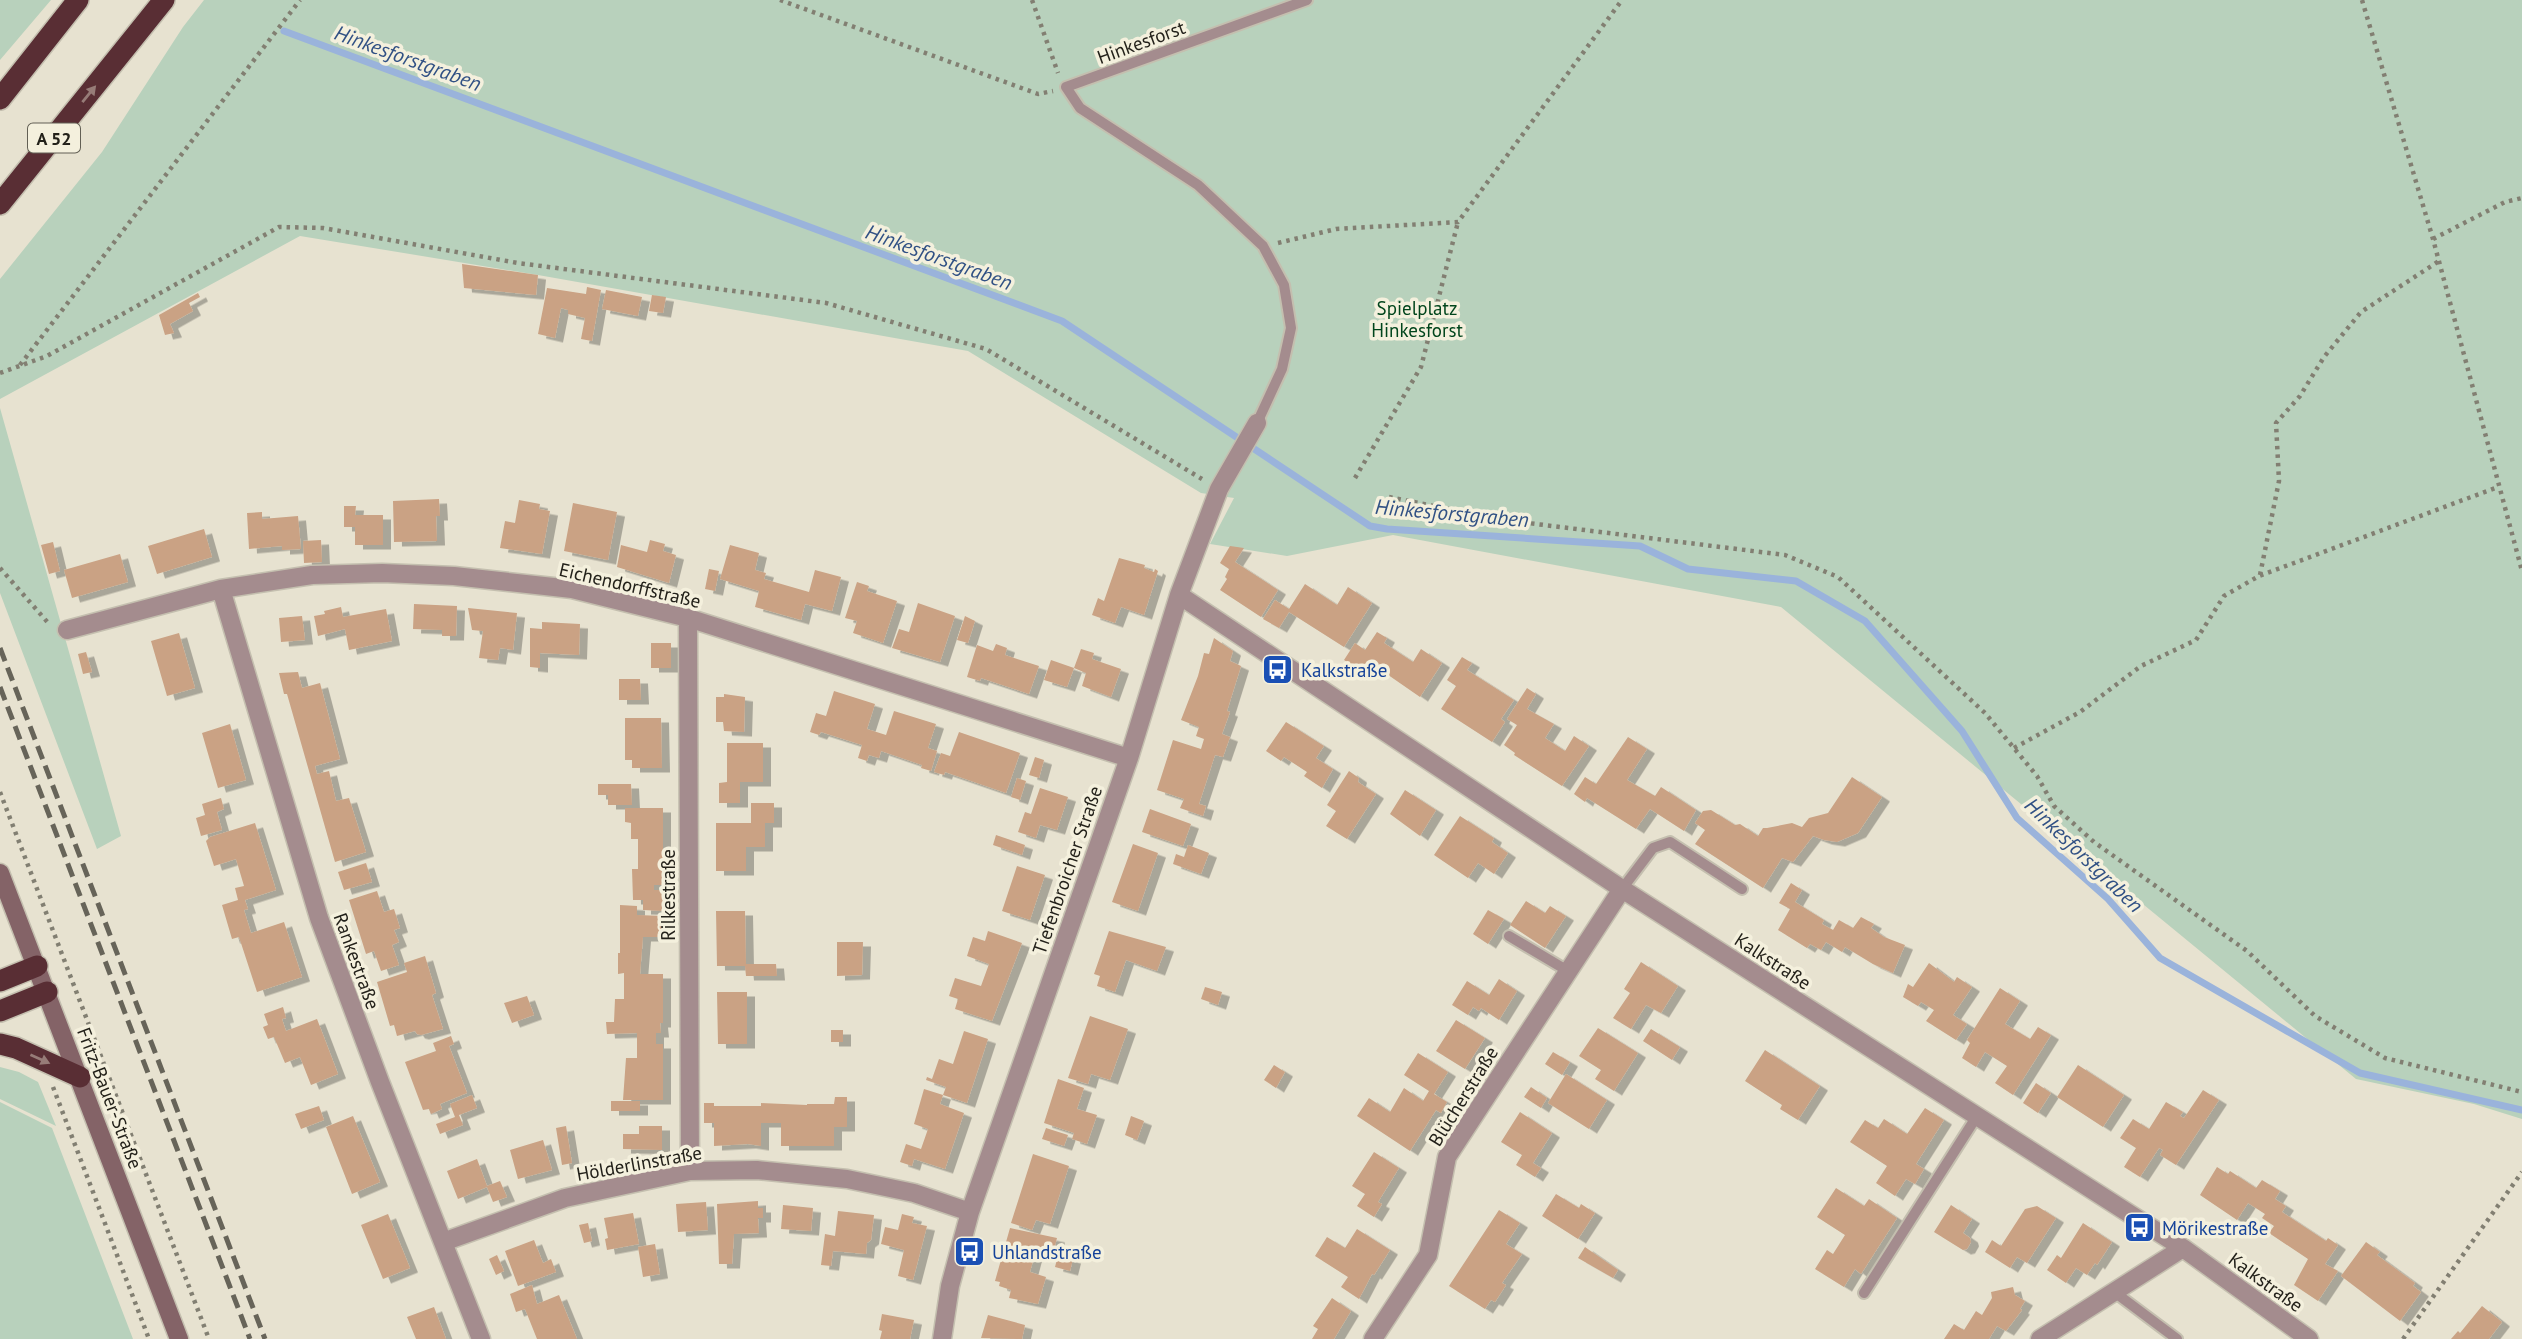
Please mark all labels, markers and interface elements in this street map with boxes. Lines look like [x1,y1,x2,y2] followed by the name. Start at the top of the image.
[1094,15,1189,69] street label: Hinkesforst
[331,19,485,97] water label: Hinkesforstgraben
[82,86,97,104] one-way arrow
[28,124,80,153] road number: A 52
[862,218,1016,296] water label: Hinkesforstgraben
[1371,296,1463,342] park label: Spielplatz Hinkesforst
[1374,493,1530,533] water label: Hinkesforstgraben
[557,557,703,613] street label: Eichendorffstraße
[1261,653,1295,687] bus stop icon: Kalkstraße
[1301,658,1387,682] place label: Kalkstraße
[1027,783,1107,957] street label: Tiefenbroicher Straße
[2019,792,2149,918] water label: Hinkesforstgraben
[656,849,680,941] street label: Rilkestraße
[329,910,385,1012] street label: Rankestraße
[1730,927,1816,995] street label: Kalkstraße
[72,1024,148,1172] street label: Fritz-Bauer-Straße
[1423,1042,1503,1150] street label: Blücherstraße
[30,1054,51,1065] one-way arrow
[574,1140,704,1186] street label: Hölderlinstraße
[2122,1211,2156,1245] bus stop icon: Mörikestraße
[2162,1216,2269,1240] place label: Mörikestraße
[952,1235,986,1269] bus stop icon: Uhlandstraße
[992,1240,1102,1264] place label: Uhlandstraße
[2224,1247,2308,1317] street label: Kalkstraße

